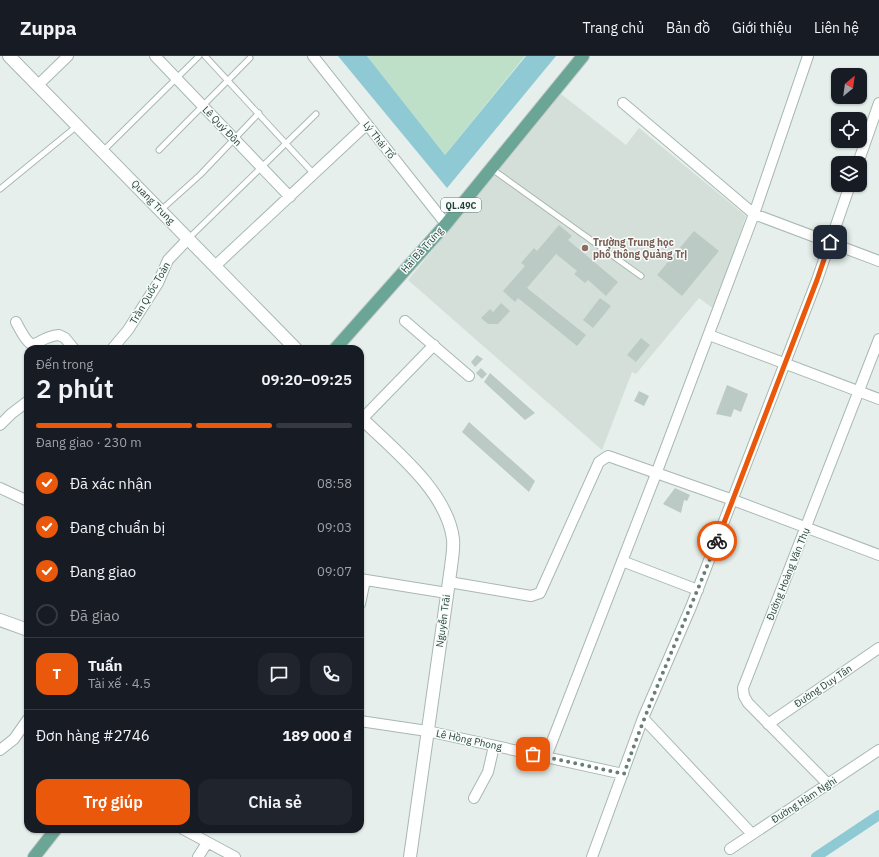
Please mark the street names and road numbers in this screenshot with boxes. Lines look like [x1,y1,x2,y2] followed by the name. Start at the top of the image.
[200,103,244,149] street label: Lê Quý Đôn
[360,119,398,162] street label: Lý Thái Tổ
[129,177,178,228] street label: Quang Trung
[441,198,481,212] road number: QL.49C
[398,224,446,276] street label: Hai Bà Trưng
[127,260,173,326] street label: Trần Quốc Toản
[763,526,813,622] street label: Đường Hoàng Văn Thụ
[433,594,453,648] street label: Nguyễn Trãi
[792,662,854,710] street label: Đường Duy Tân
[435,727,504,753] street label: Lê Hồng Phong
[769,774,839,826] street label: Đường Hàm Nghi

